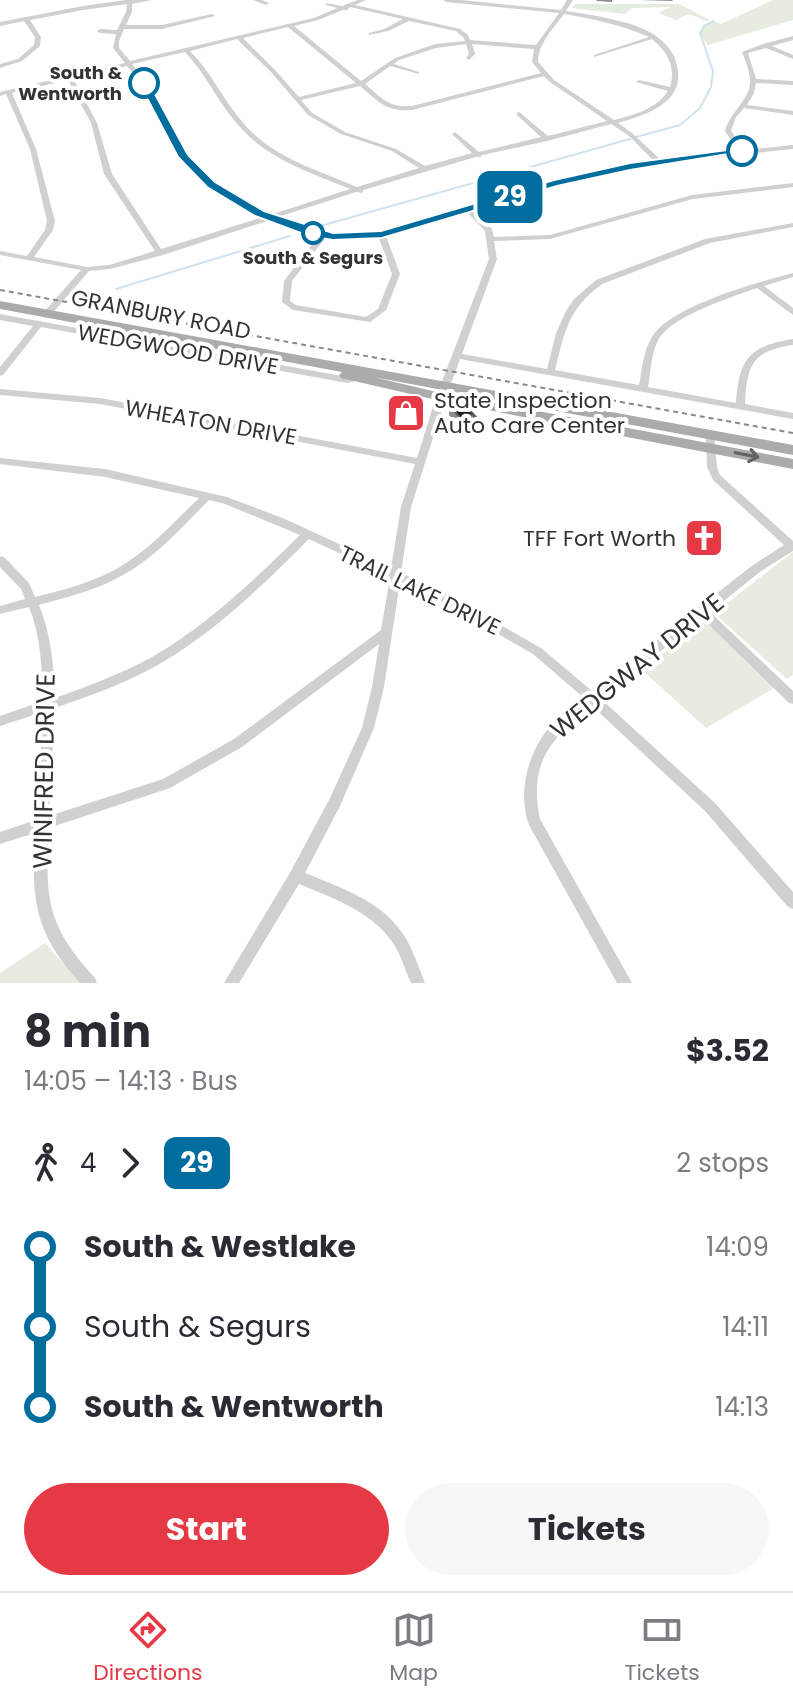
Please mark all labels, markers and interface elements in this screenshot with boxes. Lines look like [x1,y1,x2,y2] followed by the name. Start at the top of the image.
[18,60,123,106] place label: South & Wentworth
[129,68,159,98] marker: South & Wentworth
[727,136,757,166] unlabelled marker
[474,171,546,223] line badge: 29
[493,177,527,216] text: 29
[302,222,324,244] marker: South & Segurs
[243,245,383,270] place label: South & Segurs
[68,282,253,347] street label: GRANBURY ROAD
[75,317,281,382] street label: WEDGWOOD DRIVE
[434,385,625,441] place label: State Inspection Auto Care Center
[123,392,299,453] street label: WHEATON DRIVE
[385,392,427,434] shop icon: State Inspection Auto Care Center
[734,449,759,464] one-way arrow
[683,517,725,559] church icon: TFF Fort Worth
[523,523,676,554] place label: TFF Fort Worth
[334,538,506,643] street label: TRAIL LAKE DRIVE
[543,585,731,747] street label: WEDGWAY DRIVE
[24,673,64,869] street label: WINIFRED DRIVE
[24,1001,151,1062] text: 8 min
[686,1029,769,1072] text: $3.52
[24,1063,238,1099] text: 14:05 – 14:13 · Bus
[24,1141,68,1185] icon: walk
[108,1141,152,1185] icon: forward
[180,1143,214,1182] text: 29
[80,1145,96,1181] text: 4
[676,1145,769,1181] text: 2 stops
[84,1225,356,1268] text: South & Westlake
[706,1229,769,1265] text: 14:09
[84,1305,311,1348] text: South & Segurs
[722,1309,769,1345] text: 14:11
[84,1385,384,1428] text: South & Wentworth
[715,1389,769,1425] text: 14:13
[24,1483,389,1575] button: Start
[405,1483,769,1575] button: Tickets
[93,1608,203,1689] tab: Directions
[389,1608,438,1689] tab: Map
[625,1608,700,1689] tab: Tickets

